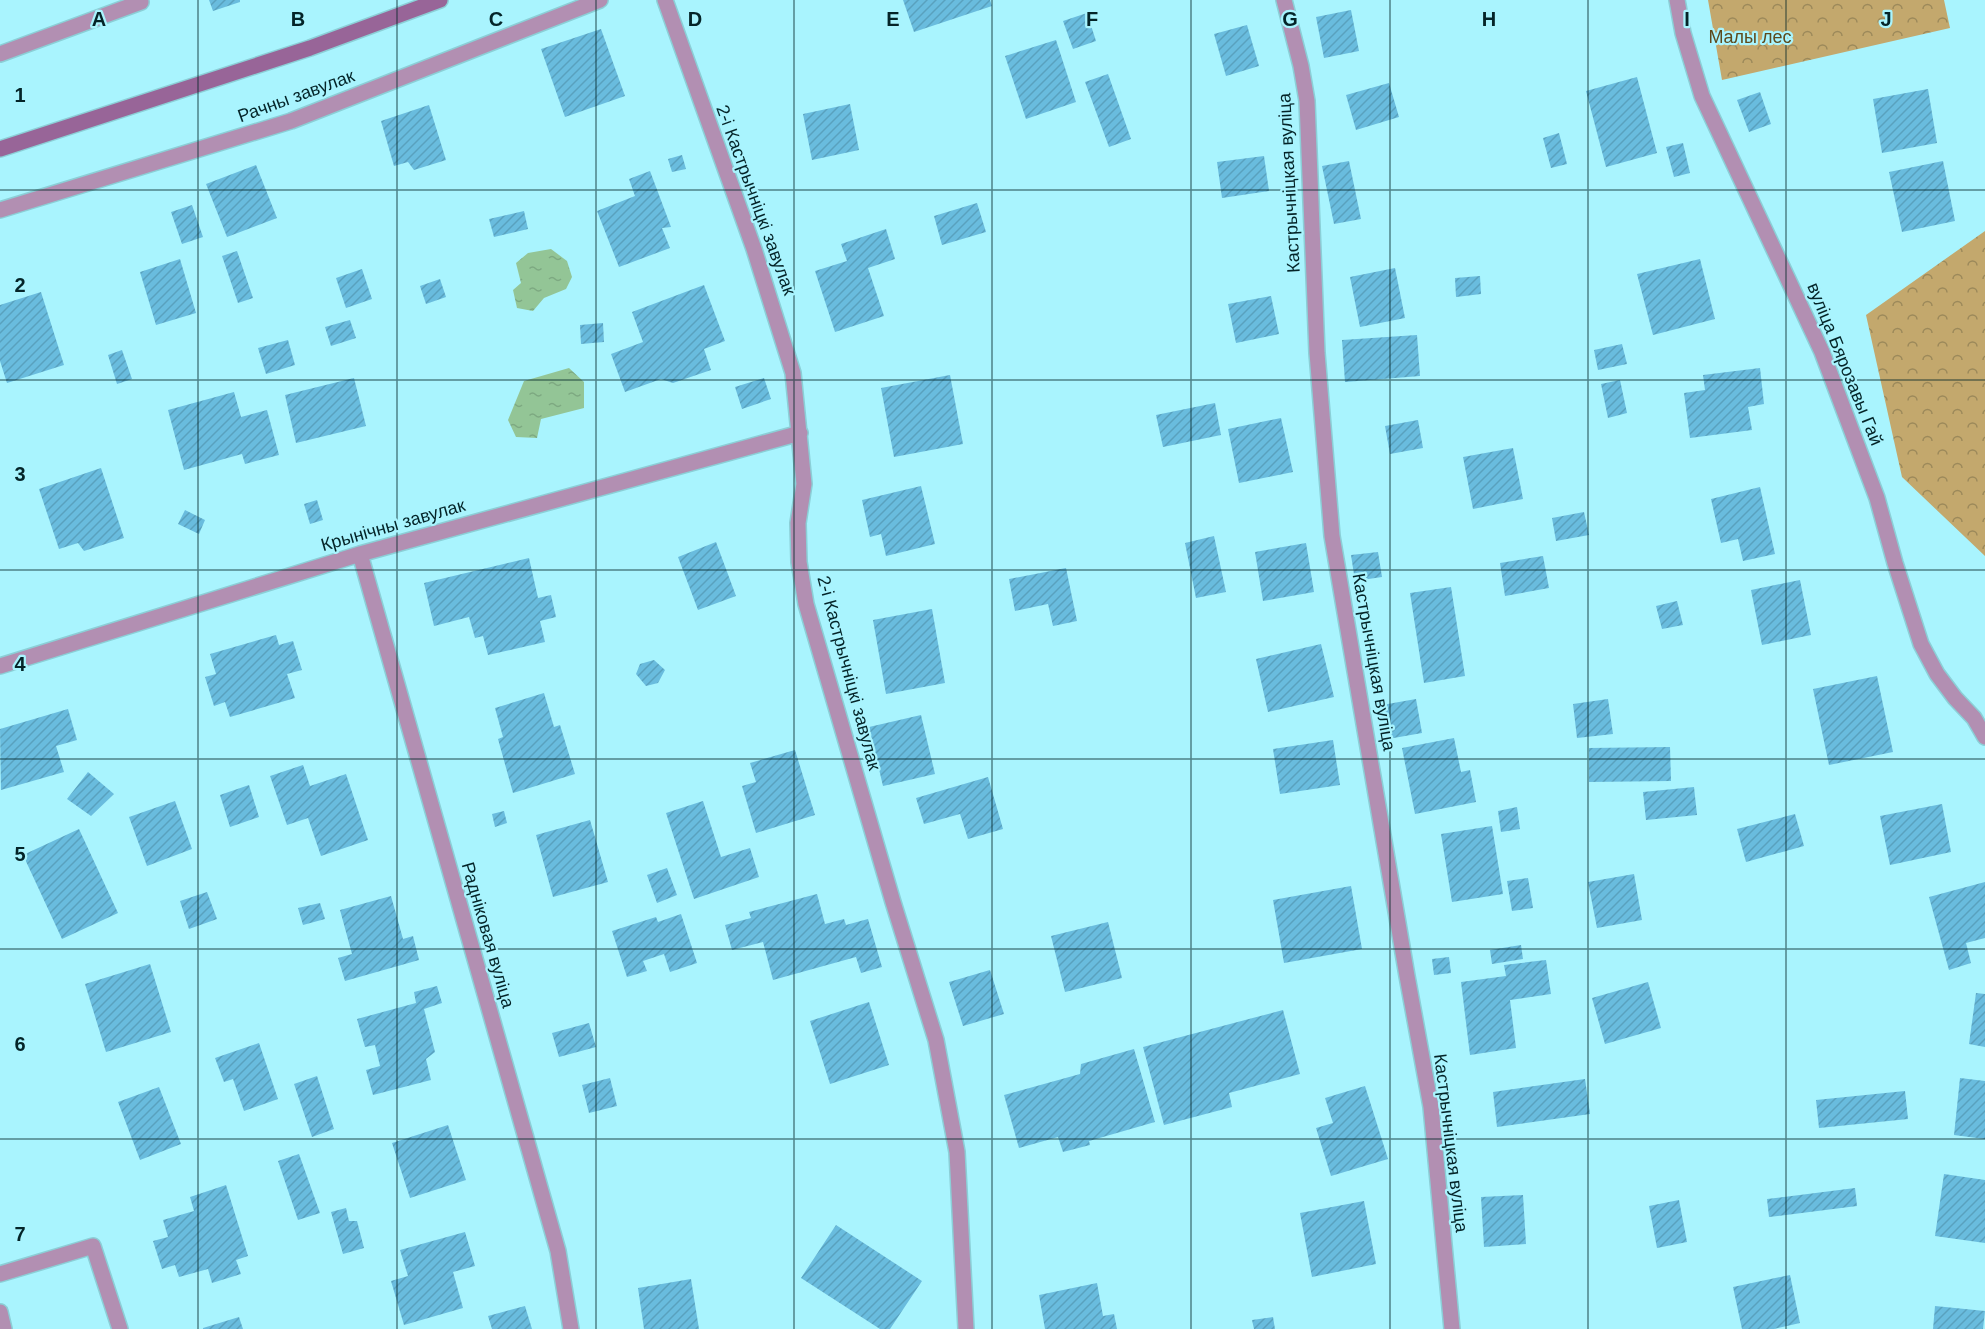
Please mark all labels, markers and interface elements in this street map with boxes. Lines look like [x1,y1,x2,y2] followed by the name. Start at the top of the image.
[92,8,106,30] text: A
[291,8,305,30] text: B
[489,8,503,30] text: C
[688,8,702,30] text: D
[886,8,900,30] text: E
[1086,8,1098,30] text: F
[1282,8,1298,30] text: G
[1482,8,1496,30] text: H
[1684,8,1690,30] text: I
[1880,8,1892,30] text: J
[1708,27,1792,47] park label: Малы лес
[235,66,357,126] street label: Рачны завулак
[14,84,26,106] text: 1
[1274,92,1304,273] street label: Кастрычніцкая вуліца
[712,102,800,298] street label: 2-і Кастрычніцкі завулак
[14,274,26,296] text: 2
[1803,280,1887,448] street label: вуліца Бярозавы Гай
[14,463,26,485] text: 3
[319,495,468,555] street label: Крынічны завулак
[1349,572,1400,753] street label: Кастрычніцкая вуліца
[813,574,885,773] street label: 2-і Кастрычніцкі завулак
[14,653,26,675] text: 4
[14,843,26,865] text: 5
[458,860,519,1011] street label: Радніковая вуліца
[14,1033,26,1055] text: 6
[1430,1052,1472,1234] street label: Кастрычніцкая вуліца
[14,1223,26,1245] text: 7

